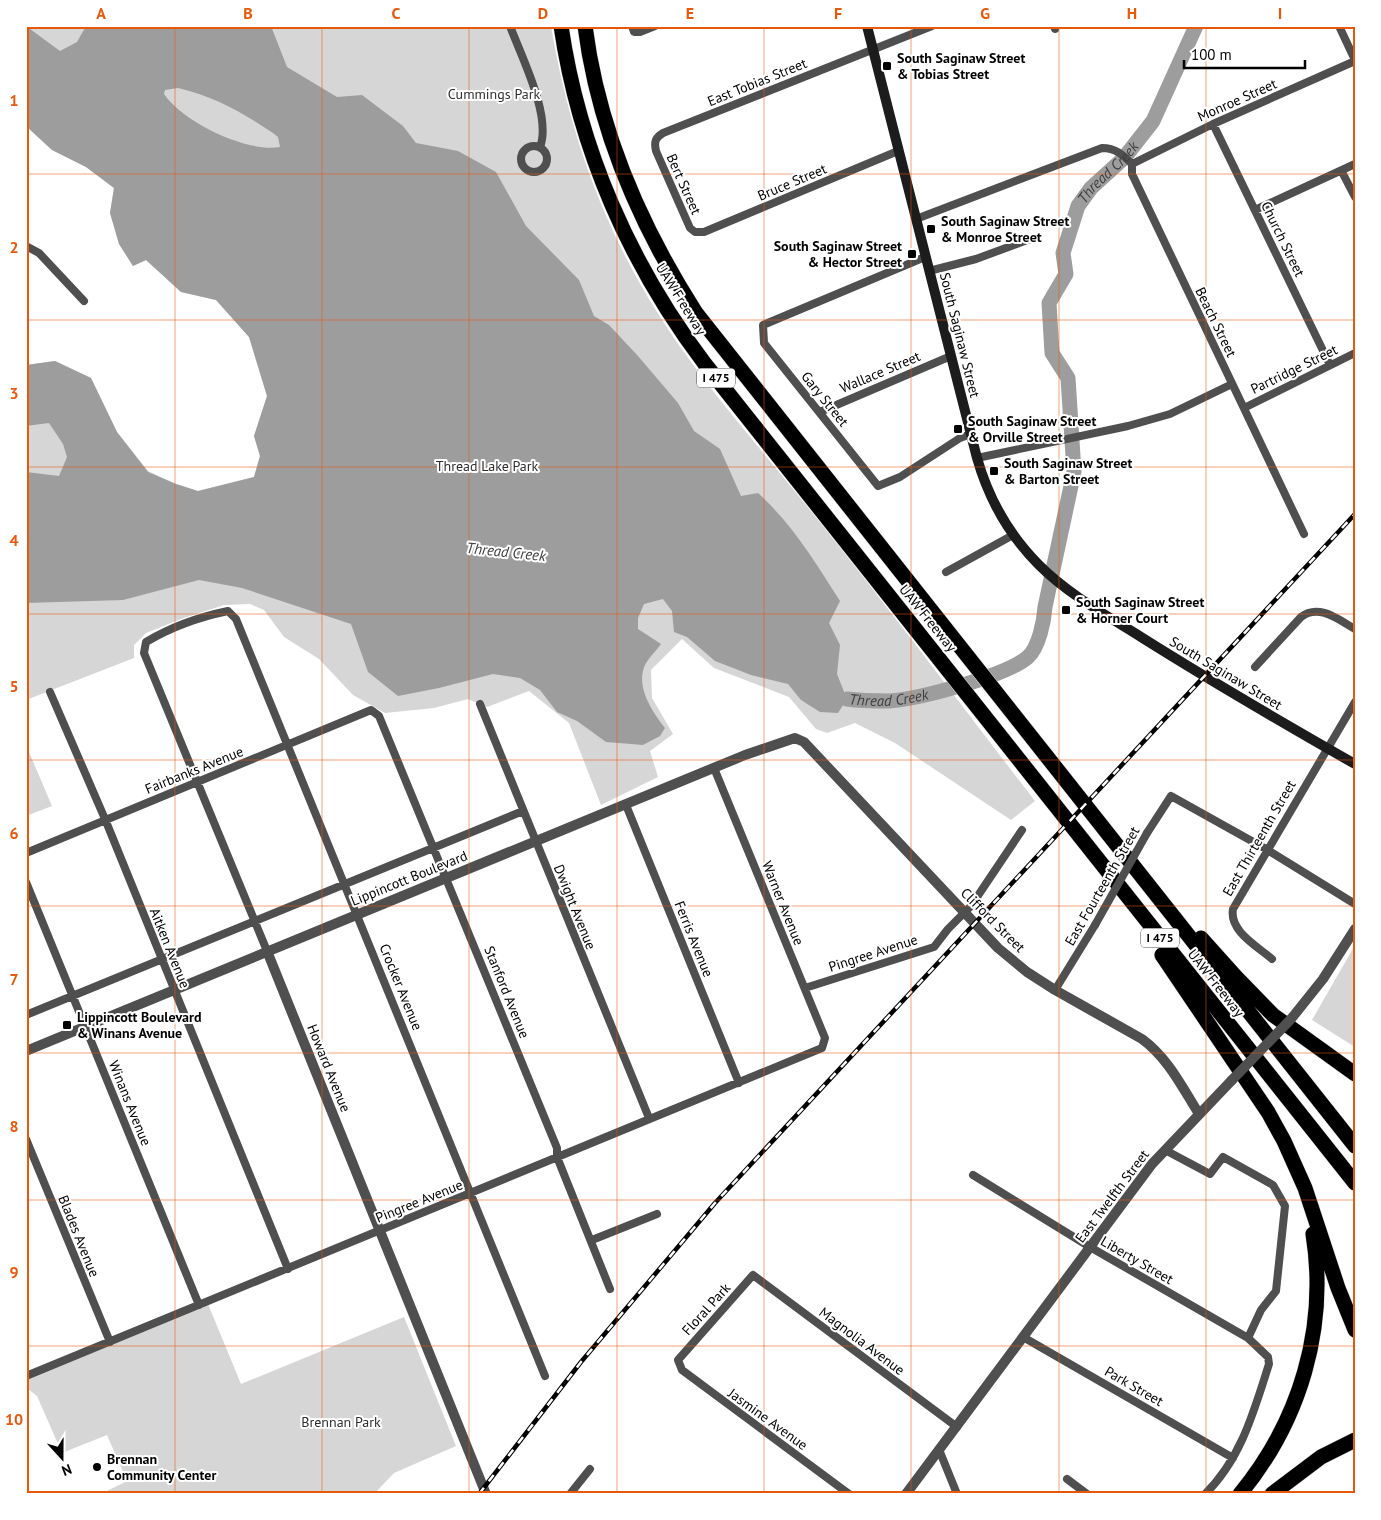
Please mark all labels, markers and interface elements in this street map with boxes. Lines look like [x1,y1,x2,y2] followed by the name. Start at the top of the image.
[96,3,106,23] text: A
[243,3,253,23] text: B
[392,3,401,23] text: C
[538,3,548,23] text: D
[686,3,694,23] text: E
[834,3,842,23] text: F
[980,3,990,23] text: G
[1127,3,1137,23] text: H
[1278,3,1282,23] text: I
[1184,38,1305,70] scale bar
[1191,45,1232,64] text: 100 m
[897,49,1025,83] place label: South Saginaw Street & Tobias Street
[705,54,810,110] street label: East Tobias Street
[881,60,893,72] marker: South Saginaw Street & Tobias Street
[1194,74,1280,126] street label: Monroe Street
[448,85,540,103] park label: Cummings Park
[9,90,19,110] text: 1
[1073,136,1143,207] water label: Thread Creek
[663,151,705,217] street label: Bert Street
[755,159,829,205] street label: Bruce Street
[1257,198,1309,280] street label: Church Street
[941,212,1069,246] place label: South Saginaw Street & Monroe Street
[925,223,937,235] marker: South Saginaw Street & Monroe Street
[9,237,19,257] text: 2
[774,237,902,271] place label: South Saginaw Street & Hector Street
[906,248,918,260] marker: South Saginaw Street & Hector Street
[652,260,710,339] street label: UAW Freeway
[936,271,984,400] street label: South Saginaw Street
[1191,284,1241,360] street label: Beach Street
[1248,340,1341,398] street label: Partridge Street
[837,347,923,397] street label: Wallace Street
[697,368,735,388] road number: I 475
[797,368,853,430] street label: Gary Street
[9,383,19,403] text: 3
[968,412,1096,446] place label: South Saginaw Street & Orville Street
[952,423,964,435] marker: South Saginaw Street & Orville Street
[1004,454,1132,488] place label: South Saginaw Street & Barton Street
[436,457,539,475] park label: Thread Lake Park
[988,465,1000,477] marker: South Saginaw Street & Barton Street
[9,530,19,550] text: 4
[465,538,548,565] water label: Thread Creek
[895,581,961,656] street label: UAW Freeway
[1076,593,1204,627] place label: South Saginaw Street & Horner Court
[1060,604,1072,616] marker: South Saginaw Street & Horner Court
[1166,632,1286,714] street label: South Saginaw Street
[9,676,19,696] text: 5
[848,684,931,710] water label: Thread Creek
[142,742,246,798] street label: Fairbanks Avenue
[1218,777,1300,899] street label: East Thirteenth Street
[9,823,19,843] text: 6
[1061,823,1144,949] street label: East Fourteenth Street
[348,846,470,910] street label: Lippincott Boulevard
[758,858,808,948] street label: Warner Avenue
[550,862,600,952] street label: Dwight Avenue
[957,884,1029,956] street label: Clifford Street
[671,898,717,980] street label: Ferris Avenue
[146,905,194,991] street label: Aitken Avenue
[1141,928,1179,948] road number: I 475
[826,930,920,976] street label: Pingree Avenue
[375,941,427,1033] street label: Crocker Avenue
[480,943,534,1041] street label: Stanford Avenue
[1184,945,1248,1021] street label: UAW Freeway
[9,969,19,989] text: 7
[77,1008,201,1042] place label: Lippincott Boulevard & Winans Avenue
[61,1019,73,1031] marker: Lippincott Boulevard & Winans Avenue
[303,1021,355,1115] street label: Howard Avenue
[105,1058,155,1148] street label: Winans Avenue
[9,1116,19,1136] text: 8
[1071,1146,1153,1246] street label: East Twelfth Street
[373,1175,465,1227] street label: Pingree Avenue
[54,1192,104,1280] street label: Blades Avenue
[1097,1232,1177,1288] street label: Liberty Street
[9,1262,19,1282] text: 9
[678,1279,734,1339] street label: Floral Park
[816,1303,908,1379] street label: Magnolia Avenue
[1101,1362,1167,1410] street label: Park Street
[724,1384,811,1454] street label: Jasmine Avenue
[5,1409,23,1429] text: 10
[301,1413,381,1431] park label: Brennan Park
[38,1432,88,1482] north arrow
[107,1450,216,1484] place label: Brennan Community Center
[59,1460,74,1480] text: N
[91,1461,103,1473] marker: Brennan Community Center

